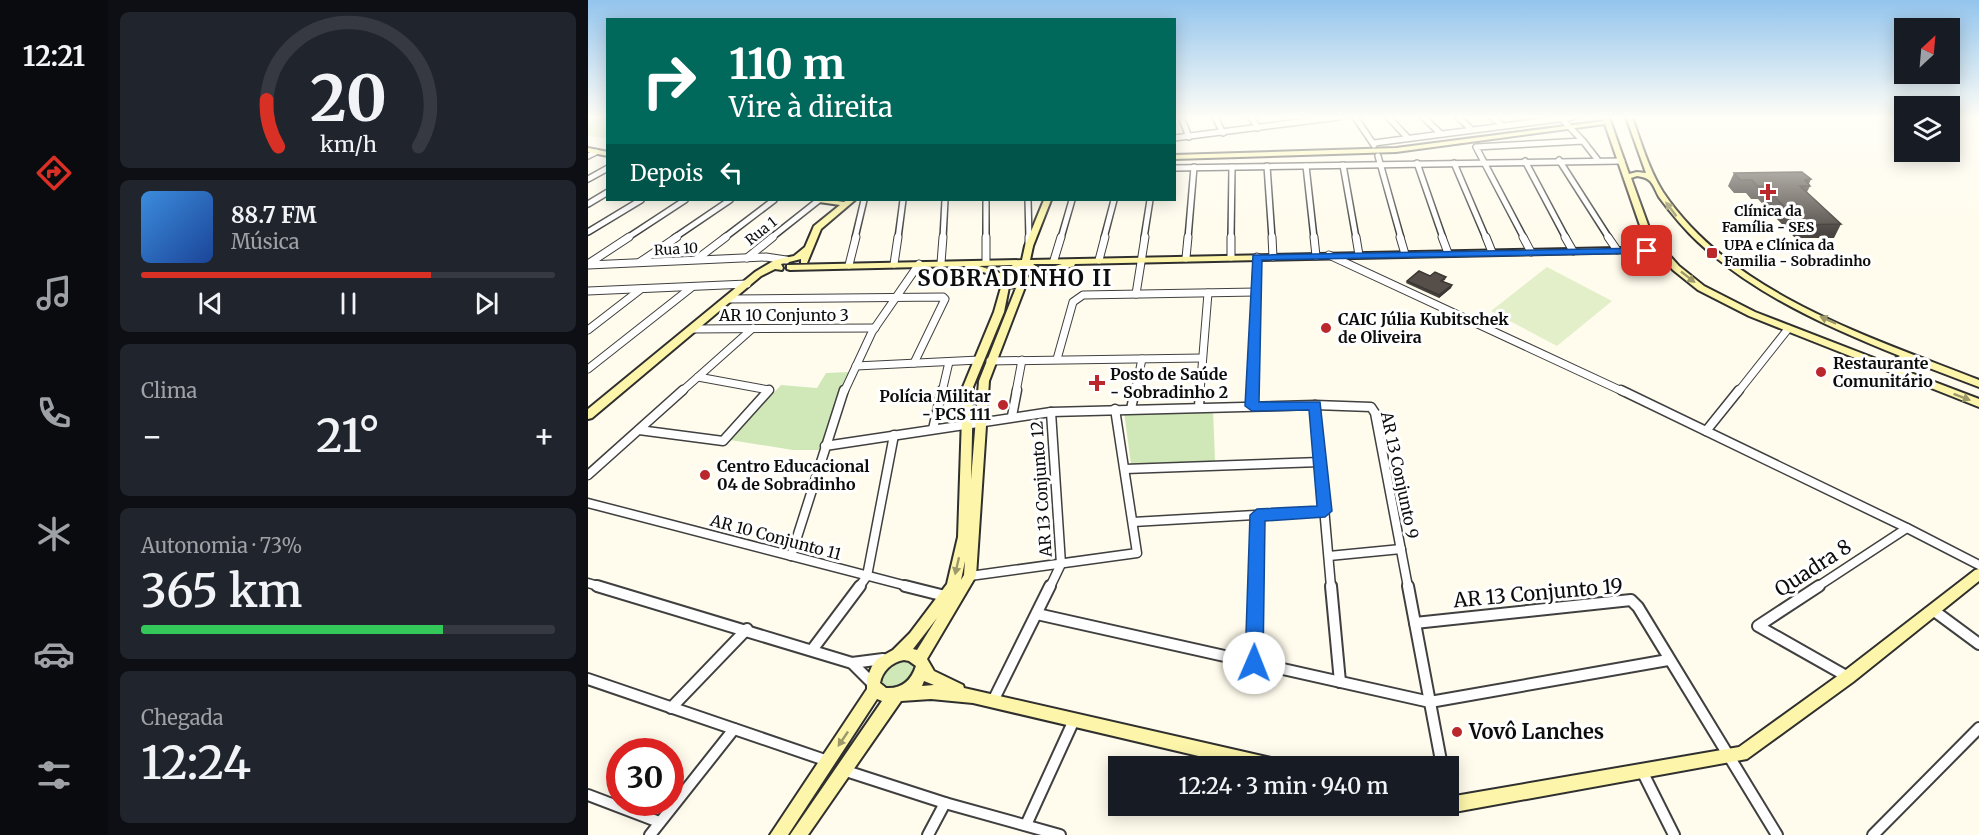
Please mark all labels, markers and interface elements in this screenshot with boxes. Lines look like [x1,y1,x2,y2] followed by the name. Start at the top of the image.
[1894,18,1960,84] north arrow
[1894,18,1960,162] map controls
[729,38,845,90] text: 110 m
[23,39,85,73] text: 12:21
[630,42,708,120] icon: right
[309,60,387,138] text: 20
[729,90,893,124] text: Vire à direita
[1894,96,1960,162] button: layers
[320,131,376,158] text: km/h
[33,152,75,194] icon: directions
[715,156,748,189] icon: left
[630,159,703,187] text: Depois
[1759,183,1777,201] marker: Clínica da Família - SES
[231,201,317,229] text: 88.7 FM
[1666,201,1678,216] one-way arrow
[1722,202,1815,236] place label: Clínica da Família - SES
[742,213,780,249] street label: Rua 1
[1621,225,1672,276] pin
[231,229,300,254] text: Música
[1630,234,1663,267] icon: arrive
[1724,236,1871,270] place label: UPA e Clínica da Familia - Sobradinho
[654,239,698,259] street label: Rua 10
[1705,246,1719,260] marker: UPA e Clínica da Familia - Sobradinho
[917,264,1113,292] district label: SOBRADINHO II
[1680,271,1696,284] one-way arrow
[33,272,75,314] icon: music
[194,287,227,320] icon: previous
[332,287,365,320] icon: pause
[470,287,503,320] icon: next
[718,305,849,325] street label: AR 10 Conjunto 3
[1338,309,1509,347] place label: CAIC Júlia Kubitschek de Oliveira
[1819,315,1837,325] one-way arrow
[1319,321,1333,335] marker: CAIC Júlia Kubitschek de Oliveira
[1833,353,1933,391] place label: Restaurante Comunitário
[1110,364,1228,402] place label: Posto de Saúde - Sobradinho 2
[1814,365,1828,379] marker: Restaurante Comunitário
[1088,374,1106,392] marker: Posto de Saúde - Sobradinho 2
[141,378,197,403] text: Clima
[879,386,992,424] place label: Polícia Militar - PCS 111
[33,392,75,434] icon: phone
[1953,392,1971,402] one-way arrow
[996,398,1010,412] marker: Polícia Militar - PCS 111
[316,408,380,464] text: 21°
[1377,409,1423,540] street label: AR 13 Conjunto 9
[141,416,163,457] text: −
[533,416,555,457] text: +
[1026,420,1056,559] street label: AR 13 Conjunto 12
[717,456,869,494] place label: Centro Educacional 04 de Sobradinho
[698,468,712,482] marker: Centro Educacional 04 de Sobradinho
[707,510,844,564] street label: AR 10 Conjunto 11
[33,513,75,555] icon: climate
[141,533,302,558] text: Autonomia · 73%
[1770,534,1856,602] street label: Quadra 8
[952,557,962,575] one-way arrow
[141,563,303,619] text: 365 km
[1451,573,1624,612] street label: AR 13 Conjunto 19
[1222,631,1286,695] position arrow
[33,633,75,675] icon: car
[141,705,224,730] text: Chegada
[1468,719,1604,744] place label: Vovô Lanches
[1450,725,1464,739] marker: Vovô Lanches
[837,730,849,746] one-way arrow
[141,735,251,791] text: 12:24
[606,738,684,816] speed limit sign: 30
[33,754,75,796] icon: filters
[1178,772,1389,800] text: 12:24 · 3 min · 940 m

